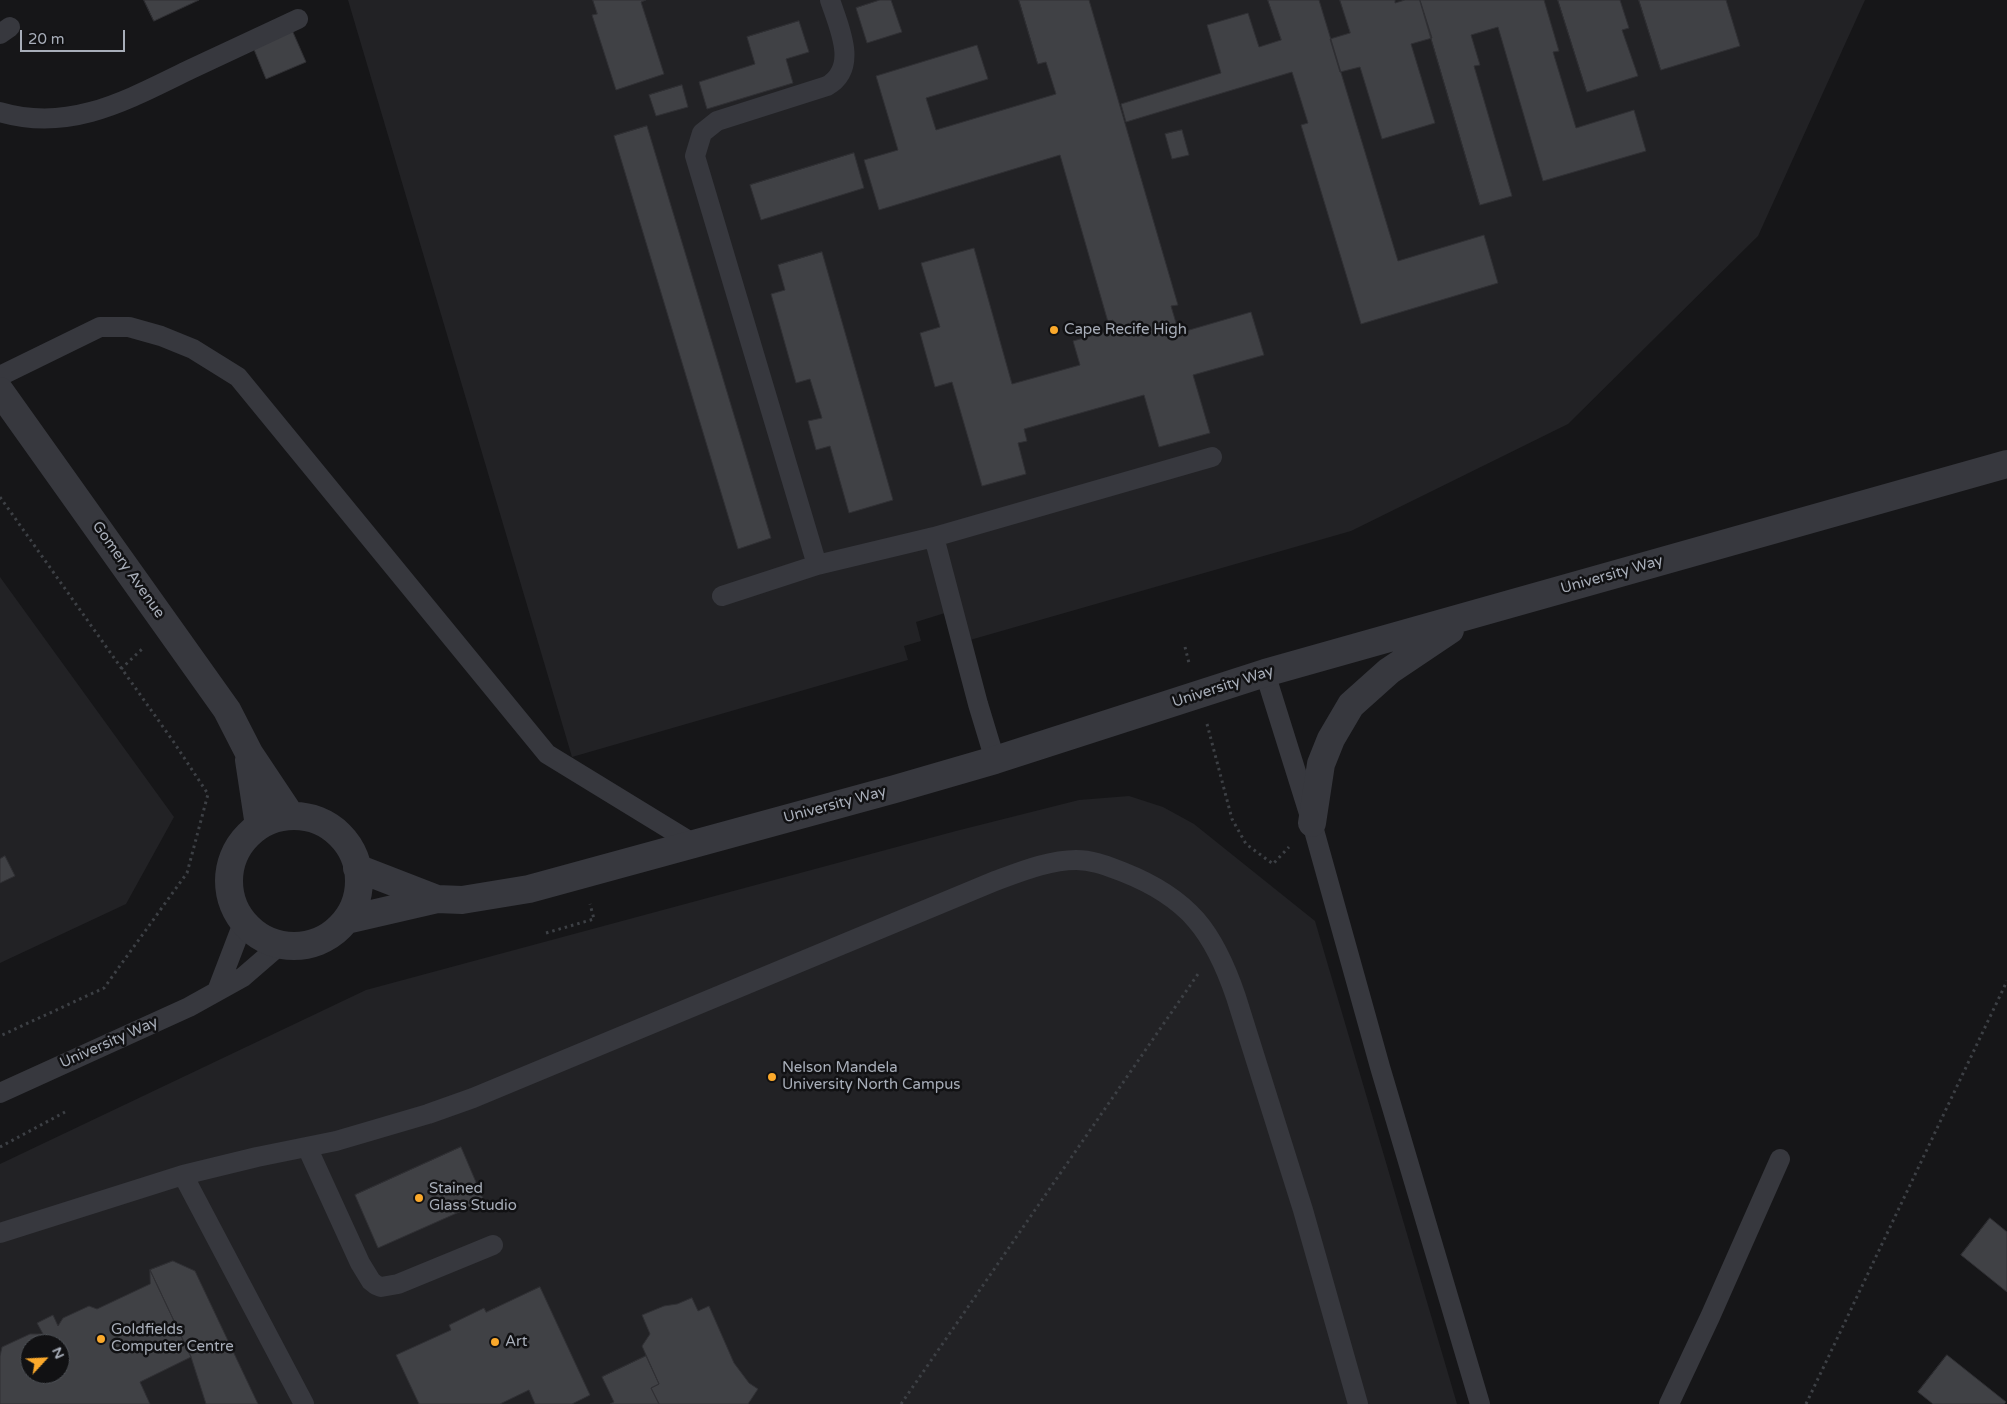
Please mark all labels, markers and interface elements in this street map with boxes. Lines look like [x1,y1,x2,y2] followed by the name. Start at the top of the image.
[22,20,128,52] scale bar
[28,30,65,48] text: 20 m
[1064,321,1187,339] place label: Cape Recife High
[1048,324,1060,336] marker: Cape Recife High
[88,518,168,622] street label: Gomery Avenue
[1559,552,1665,598] street label: University Way
[1170,662,1276,712] street label: University Way
[782,783,888,827] street label: University Way
[57,1013,161,1073] street label: University Way
[782,1059,960,1094] place label: Nelson Mandela University North Campus
[766,1071,778,1083] marker: Nelson Mandela University North Campus
[429,1180,517,1215] place label: Stained Glass Studio
[413,1192,425,1204] marker: Stained Glass Studio
[111,1321,234,1356] place label: Goldfields Computer Centre
[95,1333,107,1345] marker: Goldfields Computer Centre
[505,1333,528,1351] place label: Art
[20,1334,70,1384] north arrow
[489,1336,501,1348] marker: Art
[48,1344,68,1362] text: N

